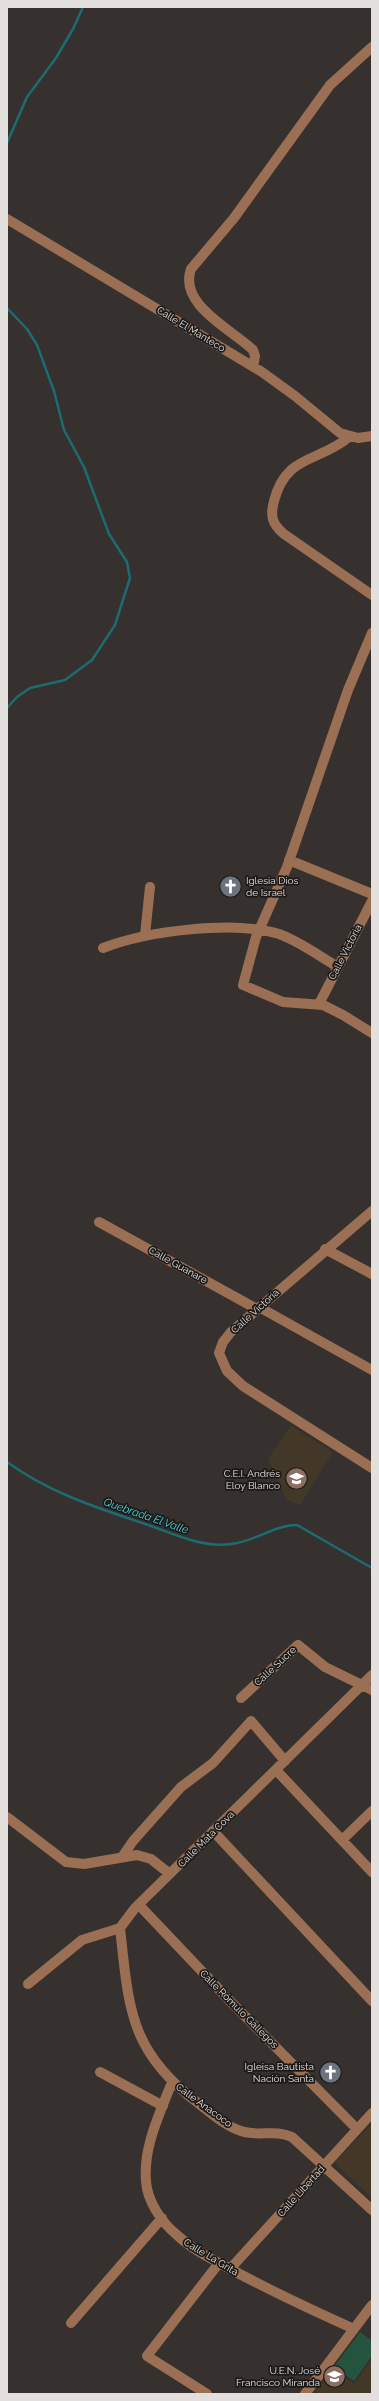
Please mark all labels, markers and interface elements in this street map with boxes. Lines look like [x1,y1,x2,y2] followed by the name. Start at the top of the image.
[155,304,227,354] street label: Calle El Manteco
[218,873,244,899] church icon: Iglesia Dios de Israel
[246,875,298,898] place label: Iglesia Dios de Israel
[326,922,364,982] street label: Calle Victoria
[147,1244,209,1286] street label: Calle Guanare
[229,1287,281,1335] street label: Calle Victoria
[283,1466,309,1492] school or university icon: C.E.I. Andrés Eloy Blanco
[224,1468,280,1491] place label: C.E.I. Andrés Eloy Blanco
[102,1495,190,1537] water label: Quebrada El Valle
[252,1644,298,1688] street label: Calle Sucre
[176,1809,236,1869] street label: Calle Mata Cova
[198,1968,280,2050] street label: Calle Rómulo Gallegos
[317,2059,343,2085] church icon: Igleisa Bautista Nación Santa
[245,2061,314,2084] place label: Igleisa Bautista Nación Santa
[174,2081,234,2129] street label: Calle Anacoco
[275,2163,327,2219] street label: Calle Libertad
[182,2236,240,2278] street label: Calle La Grita
[322,2363,348,2389] school or university icon: U.E.N. José Francisco Miranda
[236,2365,320,2388] place label: U.E.N. José Francisco Miranda

